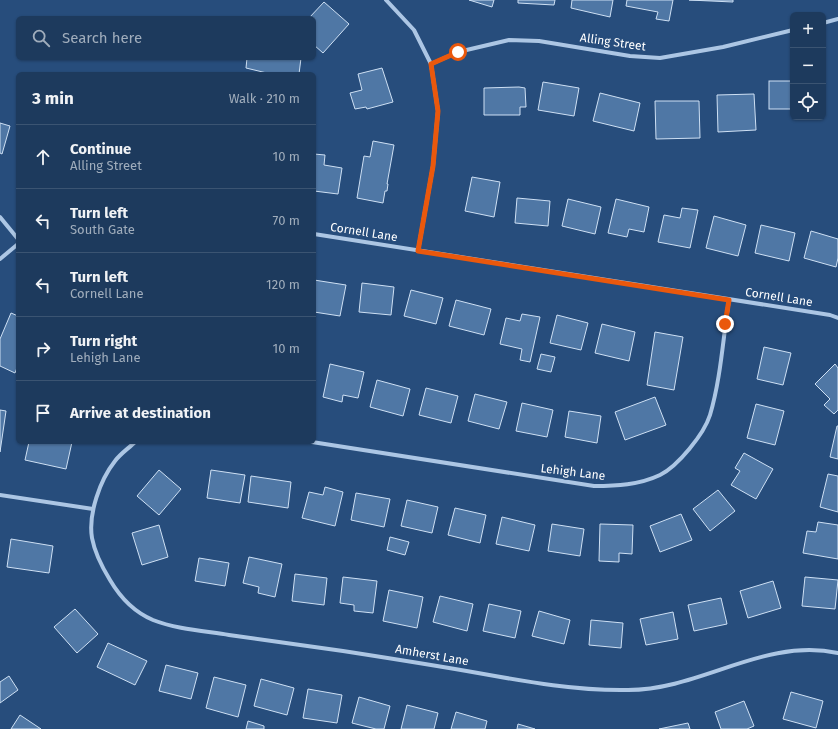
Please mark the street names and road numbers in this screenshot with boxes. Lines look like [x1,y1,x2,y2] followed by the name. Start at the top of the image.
[579,30,647,54] street label: Alling Street
[329,220,399,244] street label: Cornell Lane
[744,285,814,309] street label: Cornell Lane
[540,461,606,483] street label: Lehigh Lane
[394,642,470,668] street label: Amherst Lane

